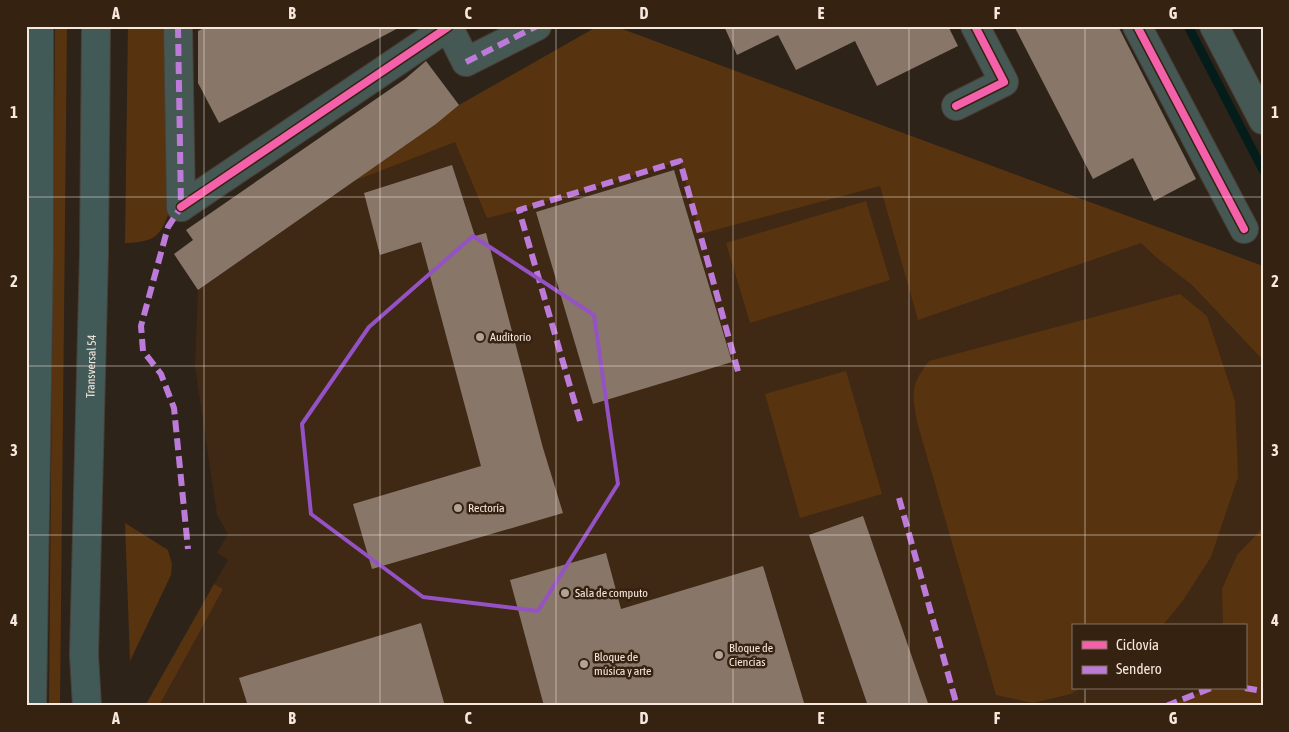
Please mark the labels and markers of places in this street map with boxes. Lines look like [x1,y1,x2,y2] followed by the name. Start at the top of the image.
[490,330,531,344] place label: Auditorio
[474,331,486,343] marker: Auditorio
[468,501,505,515] place label: Rectoría
[452,502,464,514] marker: Rectoría
[575,586,648,600] place label: Sala de computo
[559,587,571,599] marker: Sala de computo
[729,641,773,669] place label: Bloque de Ciencias
[713,649,725,661] marker: Bloque de Ciencias
[594,650,651,678] place label: Bloque de música y arte
[578,658,590,670] marker: Bloque de música y arte

